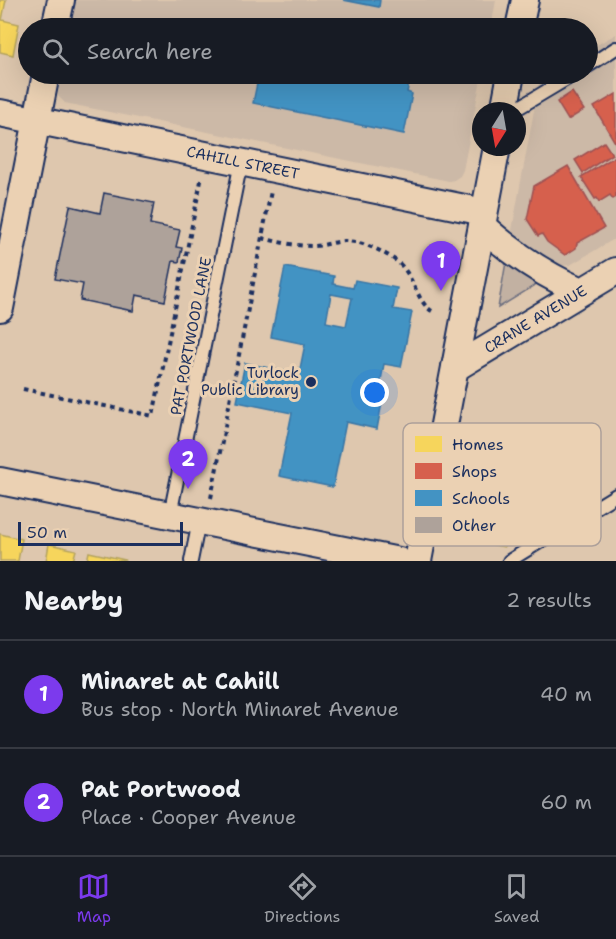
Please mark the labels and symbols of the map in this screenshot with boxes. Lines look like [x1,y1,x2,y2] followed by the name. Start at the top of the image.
[472,102,526,156] north arrow
[185,141,301,184] street label: CAHILL STREET
[422,242,460,291] pin: 1
[166,255,216,417] street label: PAT PORTWOOD LANE
[480,281,591,358] street label: CRANE AVENUE
[201,363,299,400] place label: Turlock Public Library
[304,375,318,389] marker: Turlock Public Library
[360,378,389,407] your location
[403,423,601,546] legend
[452,434,504,455] text: Homes
[168,440,207,489] pin: 2
[452,461,497,482] text: Shops
[452,488,510,509] text: Schools
[452,515,496,536] text: Other
[18,519,183,546] scale bar

